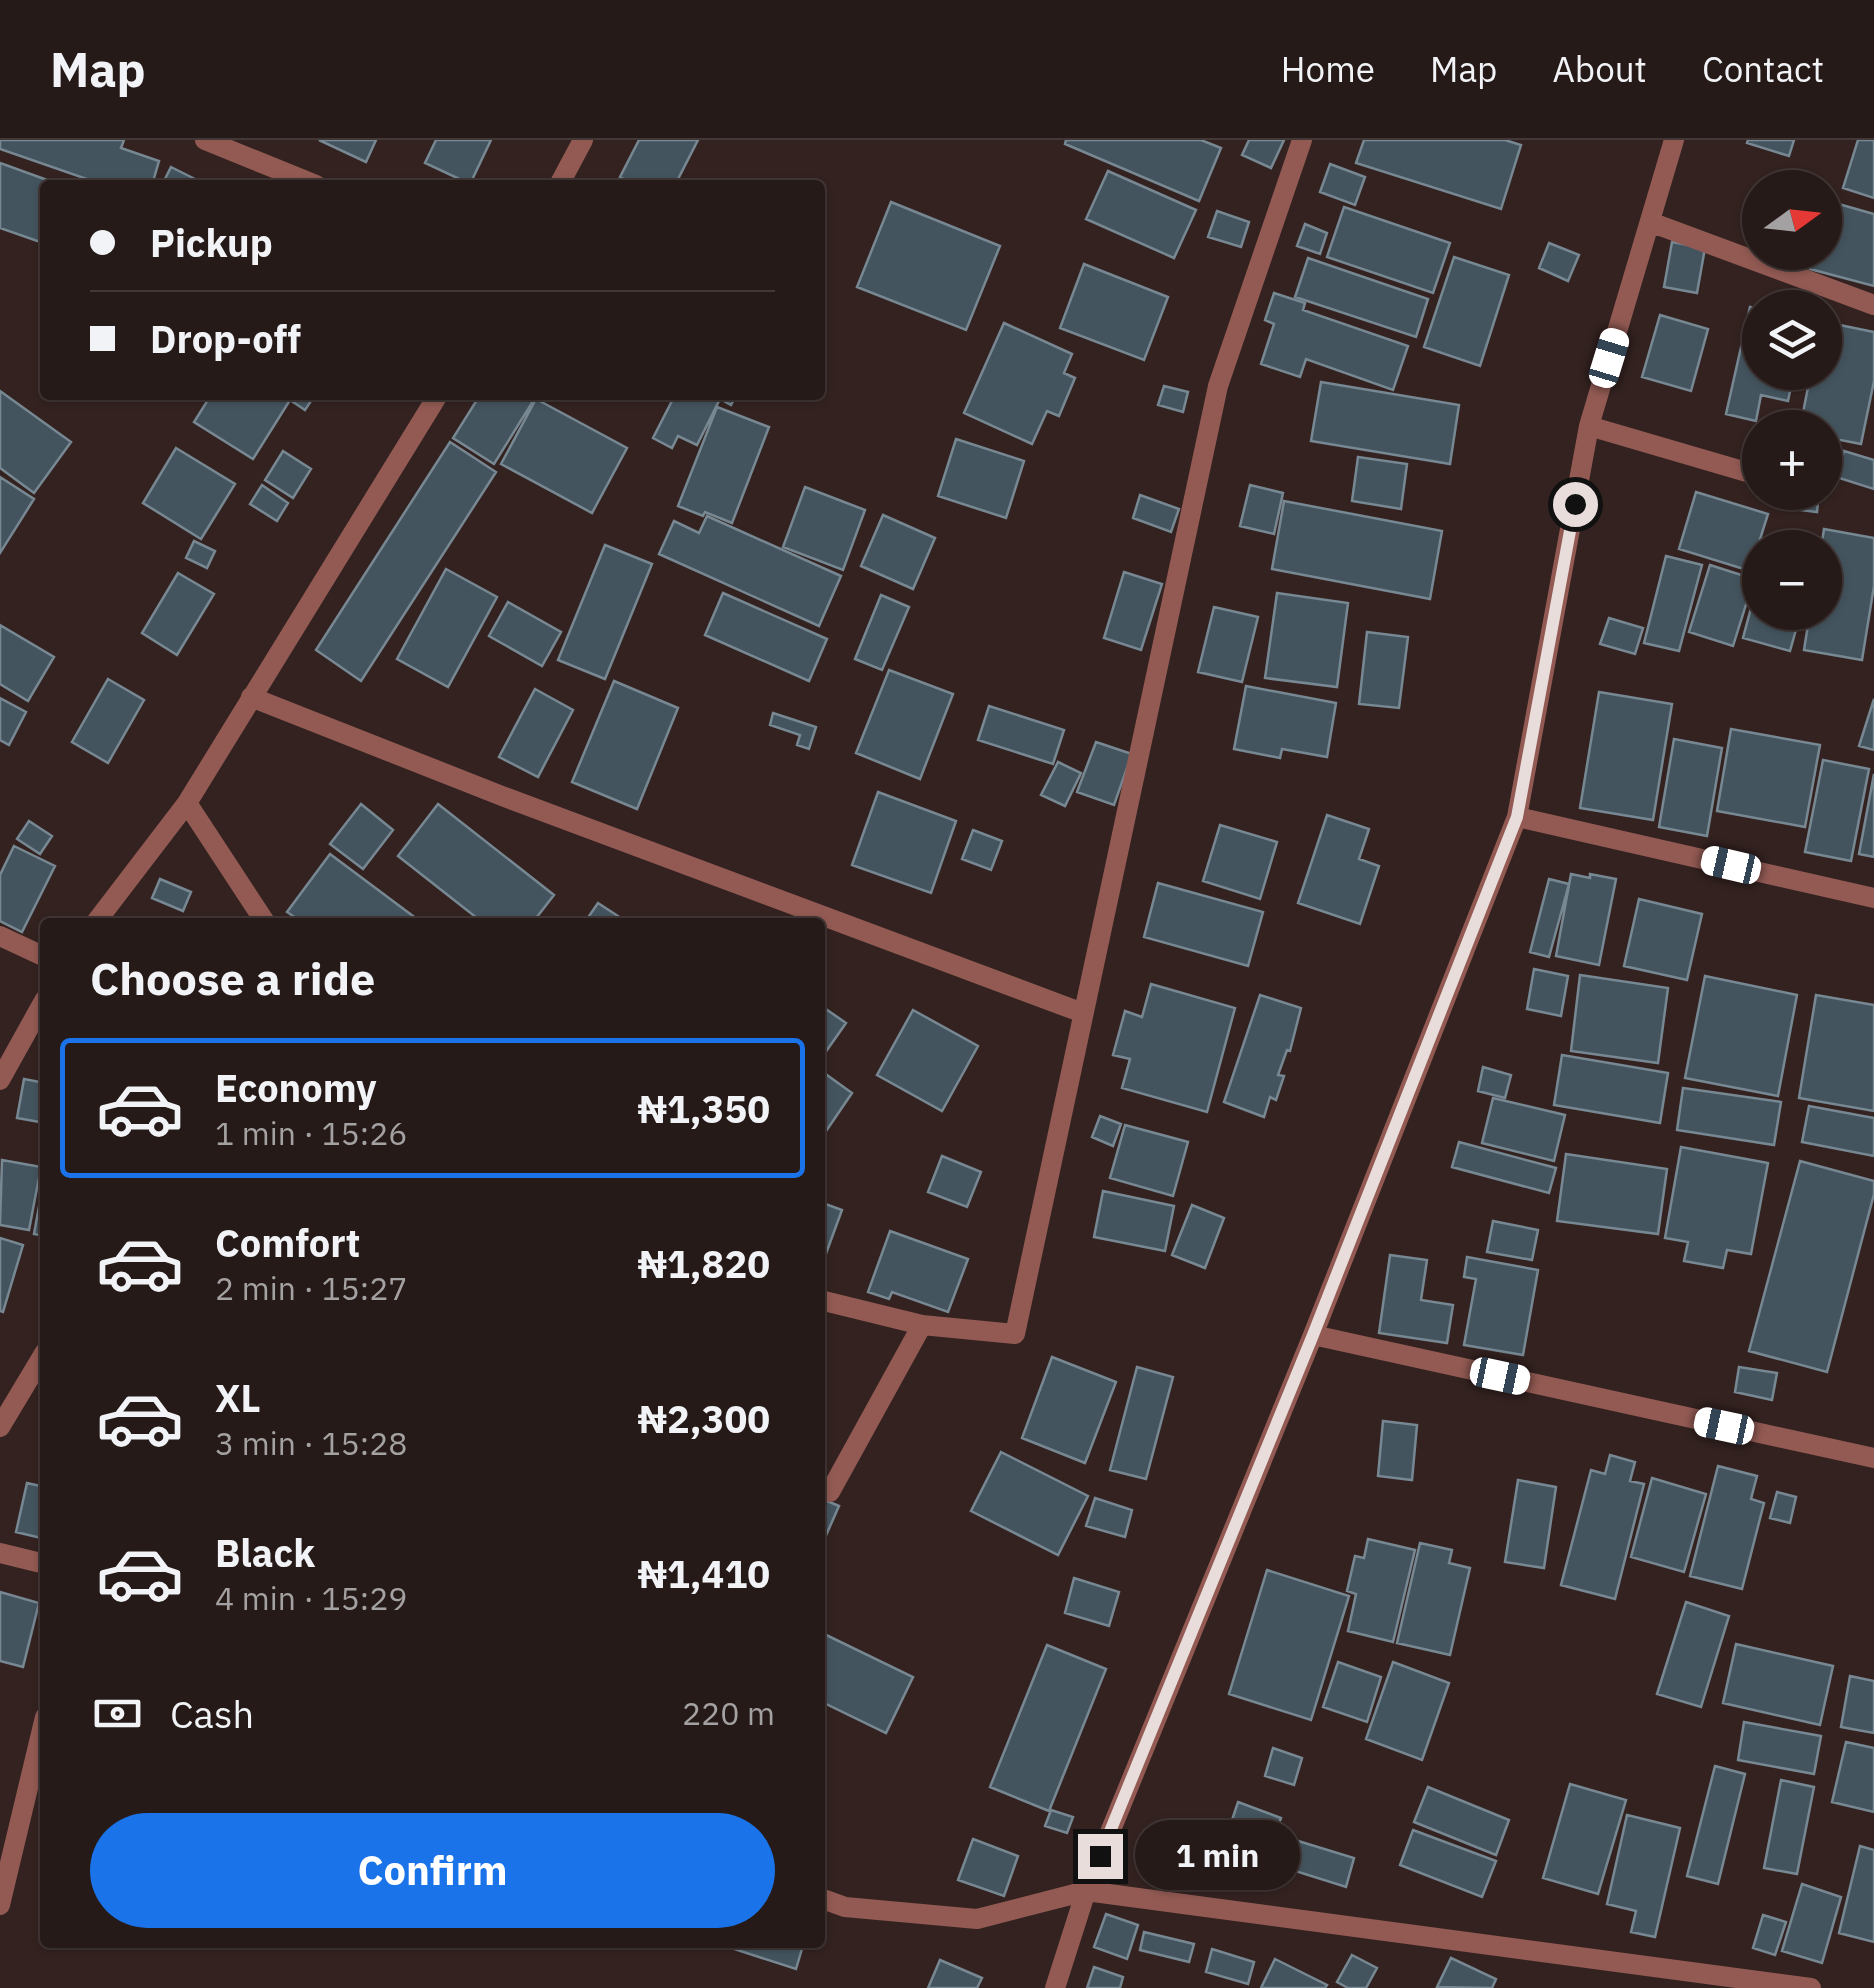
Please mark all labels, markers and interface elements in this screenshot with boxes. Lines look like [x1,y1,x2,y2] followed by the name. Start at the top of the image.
[50,38,146,100] text: Map
[1281,46,1375,92] text: Home
[1430,46,1497,92] text: Map
[1552,46,1647,92] text: About
[1702,46,1824,92] text: Contact
[1742,170,1842,270] north arrow
[1742,170,1842,630] map controls
[150,218,273,267] text: Pickup
[1742,290,1842,390] button: layers
[150,314,301,363] text: Drop-off
[1586,325,1632,391] car
[1742,410,1842,510] button: +
[1553,482,1598,527] route start
[1742,530,1842,630] button: −
[1698,844,1764,886] car
[90,949,375,1007] text: Choose a ride
[95,1063,185,1153] icon: car
[215,1063,377,1112] text: Economy
[638,1084,770,1133] text: ₦1,350
[215,1112,408,1154] text: 1 min · 15:26
[95,1218,185,1308] icon: car
[215,1218,360,1267] text: Comfort
[638,1239,770,1288] text: ₦1,820
[215,1267,408,1309] text: 2 min · 15:27
[1468,1355,1532,1397] car
[95,1373,185,1463] icon: car
[215,1373,261,1422] text: XL
[638,1394,770,1443] text: ₦2,300
[1692,1405,1756,1447] car
[215,1422,408,1464] text: 3 min · 15:28
[95,1528,185,1618] icon: car
[215,1528,315,1577] text: Black
[638,1549,770,1598] text: ₦1,410
[215,1577,408,1619] text: 4 min · 15:29
[90,1686,145,1741] icon: cash
[170,1689,254,1738] text: Cash
[682,1692,775,1734] text: 220 m
[90,1813,775,1928] button: Confirm
[1135,1821,1300,1891] callout: 1 min
[1078,1834,1123,1879] route end
[1176,1834,1259,1876] text: 1 min

